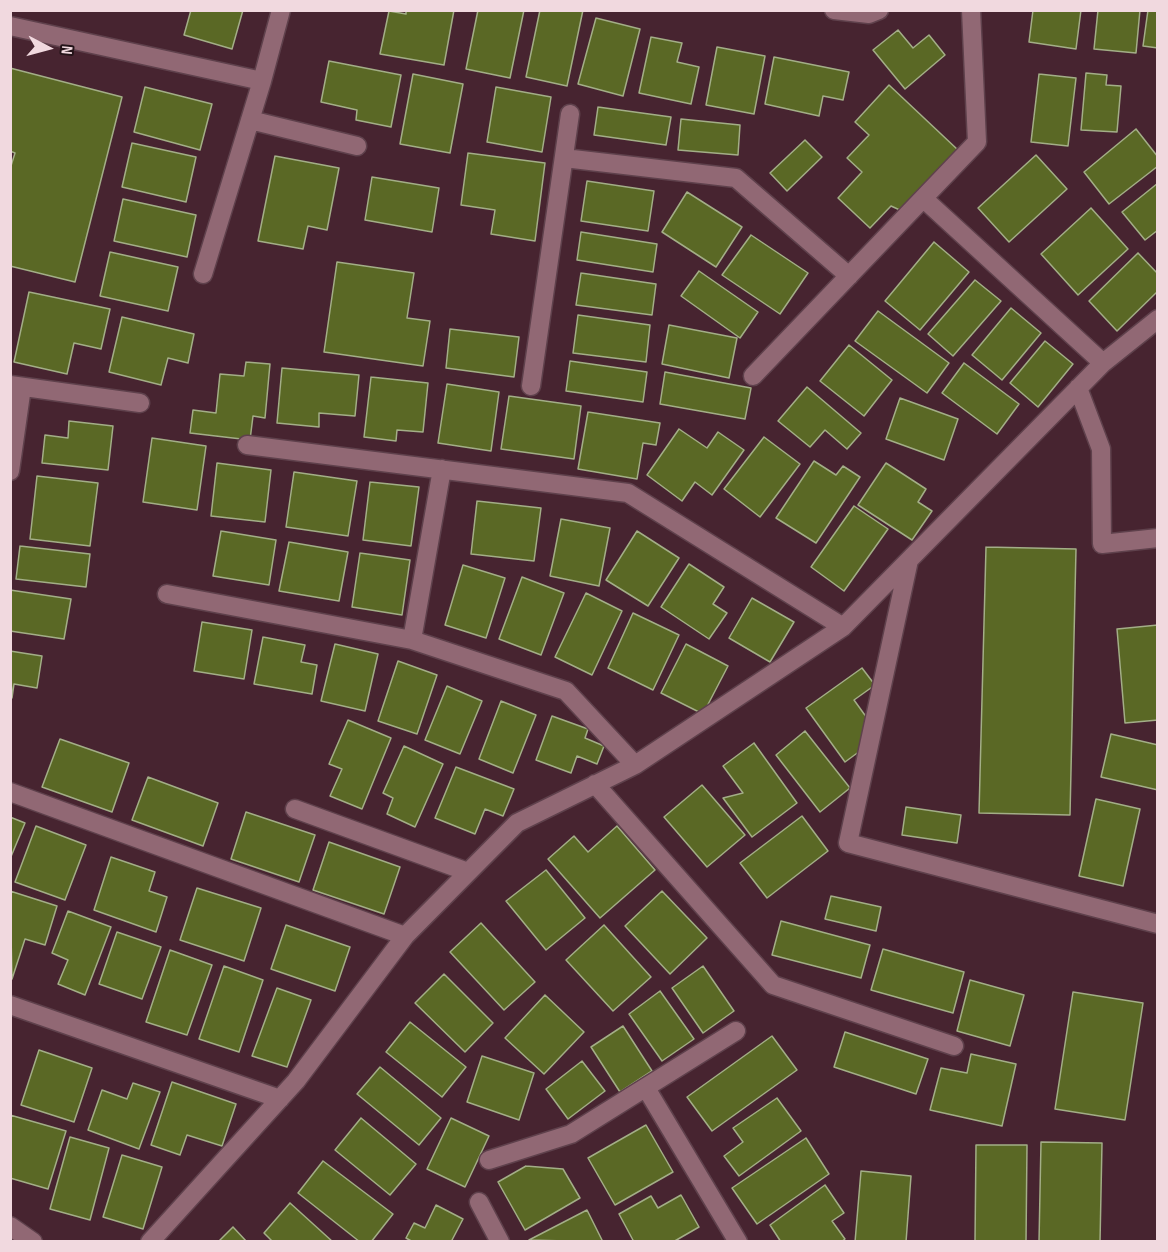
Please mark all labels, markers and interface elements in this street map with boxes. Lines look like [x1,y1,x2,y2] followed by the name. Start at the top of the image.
[18,18,78,78] north arrow
[57,45,76,55] text: N

